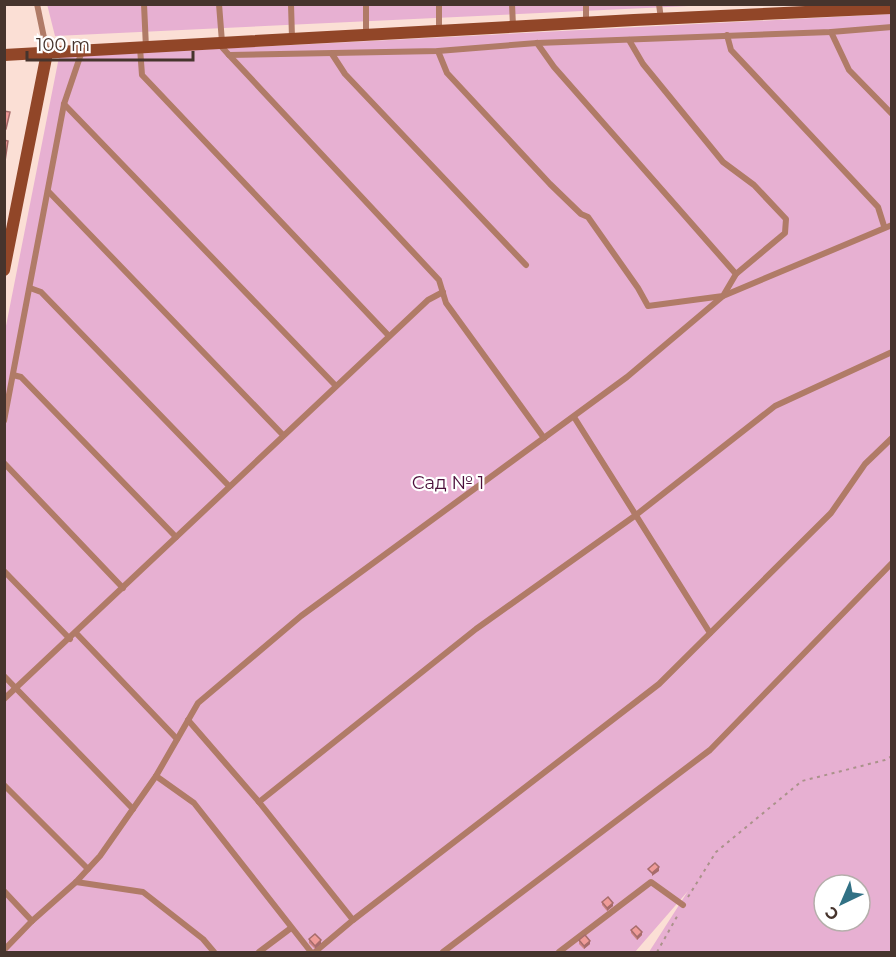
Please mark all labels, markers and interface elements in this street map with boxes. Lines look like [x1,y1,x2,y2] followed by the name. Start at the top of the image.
[27,24,194,62] scale bar
[36,34,90,56] text: 100 m
[412,472,484,494] park label: Сад № 1
[812,873,872,933] north arrow
[821,902,843,924] text: С

